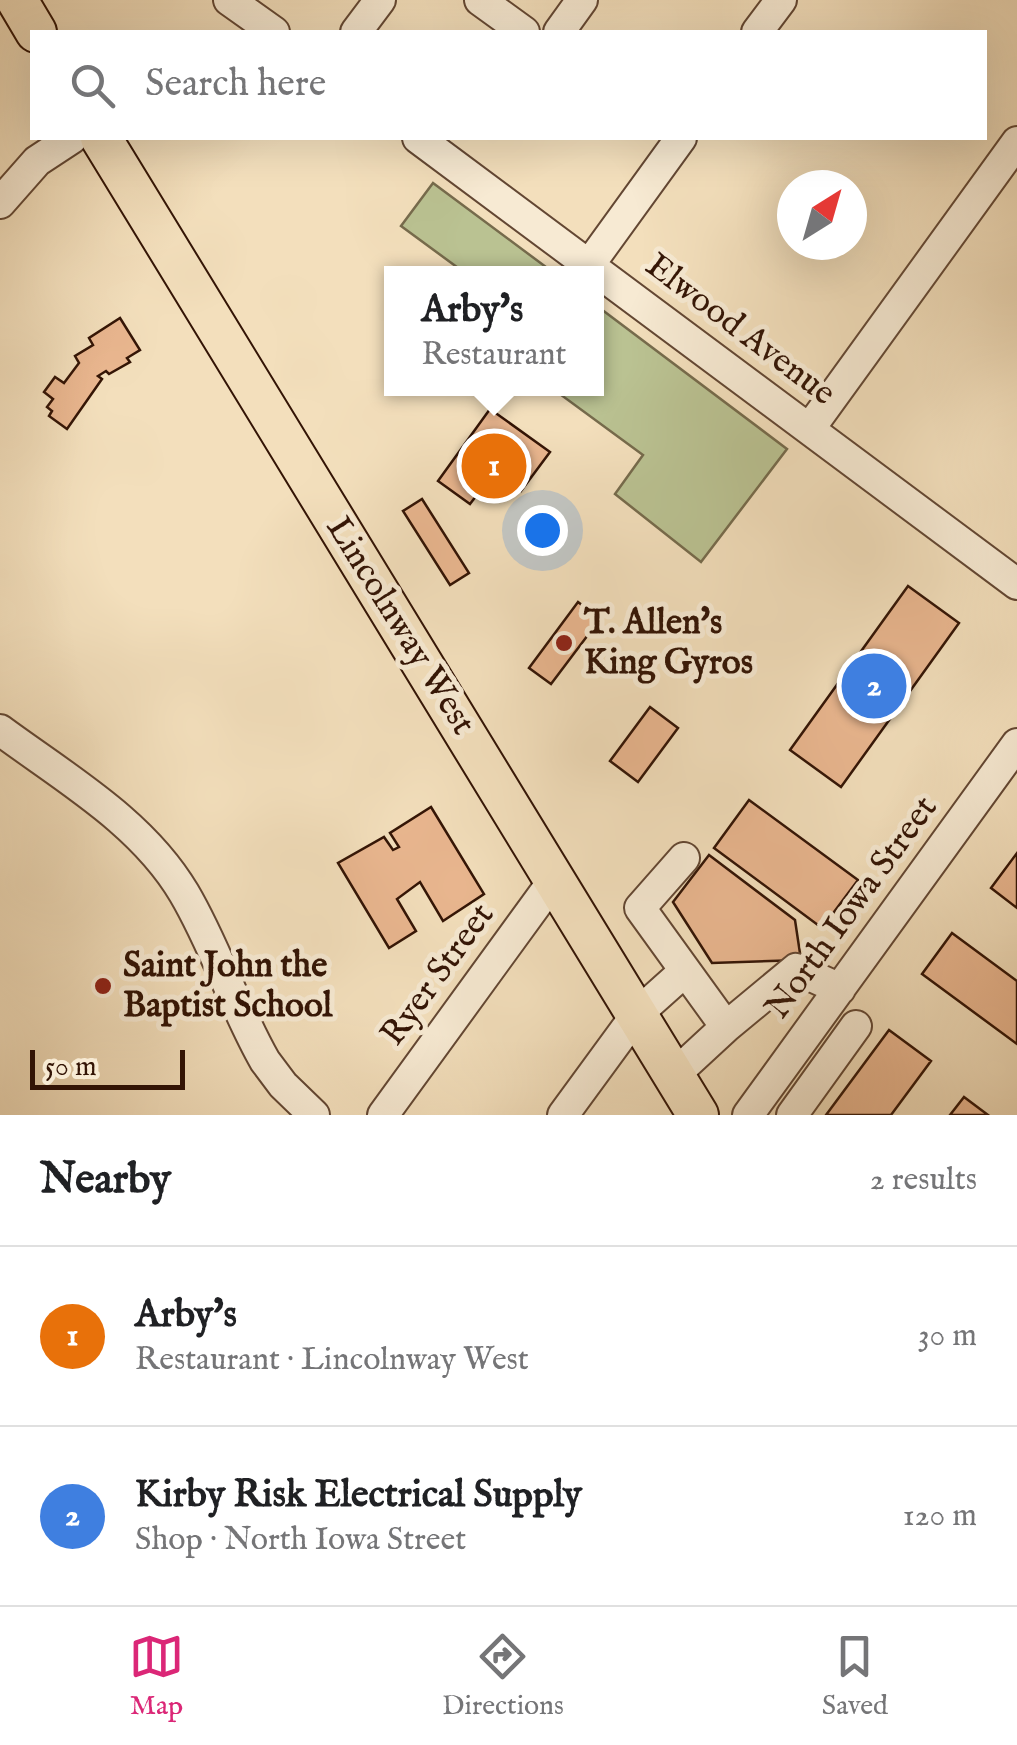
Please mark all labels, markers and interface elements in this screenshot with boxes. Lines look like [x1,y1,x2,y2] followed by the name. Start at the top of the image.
[30,30,987,140] search box
[65,58,120,113] icon: search
[145,61,326,109] text: Search here
[777,170,867,260] north arrow
[636,244,844,416] street label: Elwood Avenue
[384,266,604,396] popup
[421,287,523,335] text: Arby's
[421,335,567,376] text: Restaurant
[462,428,526,504] pin: 1
[517,505,568,556] your location
[315,508,485,744] street label: Lincolnway West
[583,601,753,686] place label: T. Allen's King Gyros
[553,632,575,654] marker: T. Allen's King Gyros
[842,648,906,724] pin: 2
[756,788,948,1028] street label: North Iowa Street
[371,895,505,1055] street label: Ryer Street
[123,944,334,1029] place label: Saint John the Baptist School
[92,975,114,997] marker: Saint John the Baptist School
[30,1045,185,1090] scale bar
[45,1050,97,1085] text: 50 m
[40,1154,171,1207] text: Nearby
[870,1160,977,1201] text: 2 results
[135,1292,237,1340] text: Arby's
[67,1316,78,1357] text: 1
[918,1316,977,1357] text: 30 m
[135,1340,529,1381] text: Restaurant · Lincolnway West
[135,1472,582,1520] text: Kirby Risk Electrical Supply
[65,1496,80,1537] text: 2
[903,1496,977,1537] text: 120 m
[135,1520,466,1561] text: Shop · North Iowa Street
[129,1629,184,1724] tab: Map
[442,1629,564,1724] tab: Directions
[822,1629,888,1724] tab: Saved

